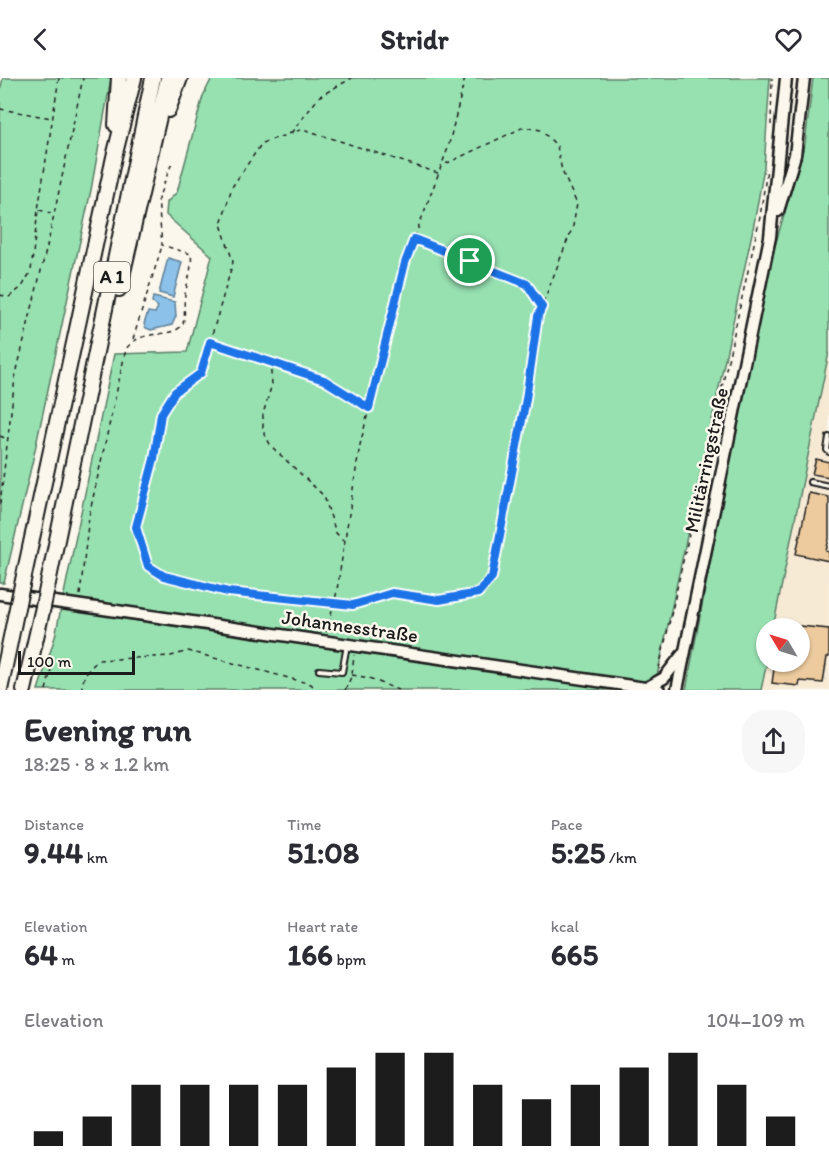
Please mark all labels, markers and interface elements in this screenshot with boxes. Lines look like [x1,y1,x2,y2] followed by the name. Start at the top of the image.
[24,23,57,56] icon: back
[381,23,448,56] text: Stridr
[772,23,805,56] icon: heart
[444,235,495,286] pin
[453,244,486,277] icon: arrive
[94,262,130,292] road number: A 1
[679,385,733,535] street label: Militärringstraße
[280,605,420,647] street label: Johannesstraße
[756,618,810,672] north arrow
[756,618,810,672] map controls
[18,648,135,676] scale bar
[27,652,71,671] text: 100 m
[24,710,191,749] text: Evening run
[742,710,805,773] button: share
[24,752,169,776] text: 18:25 · 8 × 1.2 km
[24,815,84,834] text: Distance
[287,815,321,834] text: Time
[551,815,583,834] text: Pace
[24,834,83,871] text: 9.44
[287,834,359,871] text: 51:08
[551,834,605,871] text: 5:25
[83,848,108,867] text: km
[605,848,637,867] text: /km
[24,917,88,936] text: Elevation
[287,917,358,936] text: Heart rate
[551,917,579,936] text: kcal
[24,936,58,973] text: 64
[287,936,333,973] text: 166
[551,936,598,973] text: 665
[58,950,75,969] text: m
[333,950,366,969] text: bpm
[24,1008,103,1032] text: Elevation
[707,1008,805,1032] text: 104–109 m

